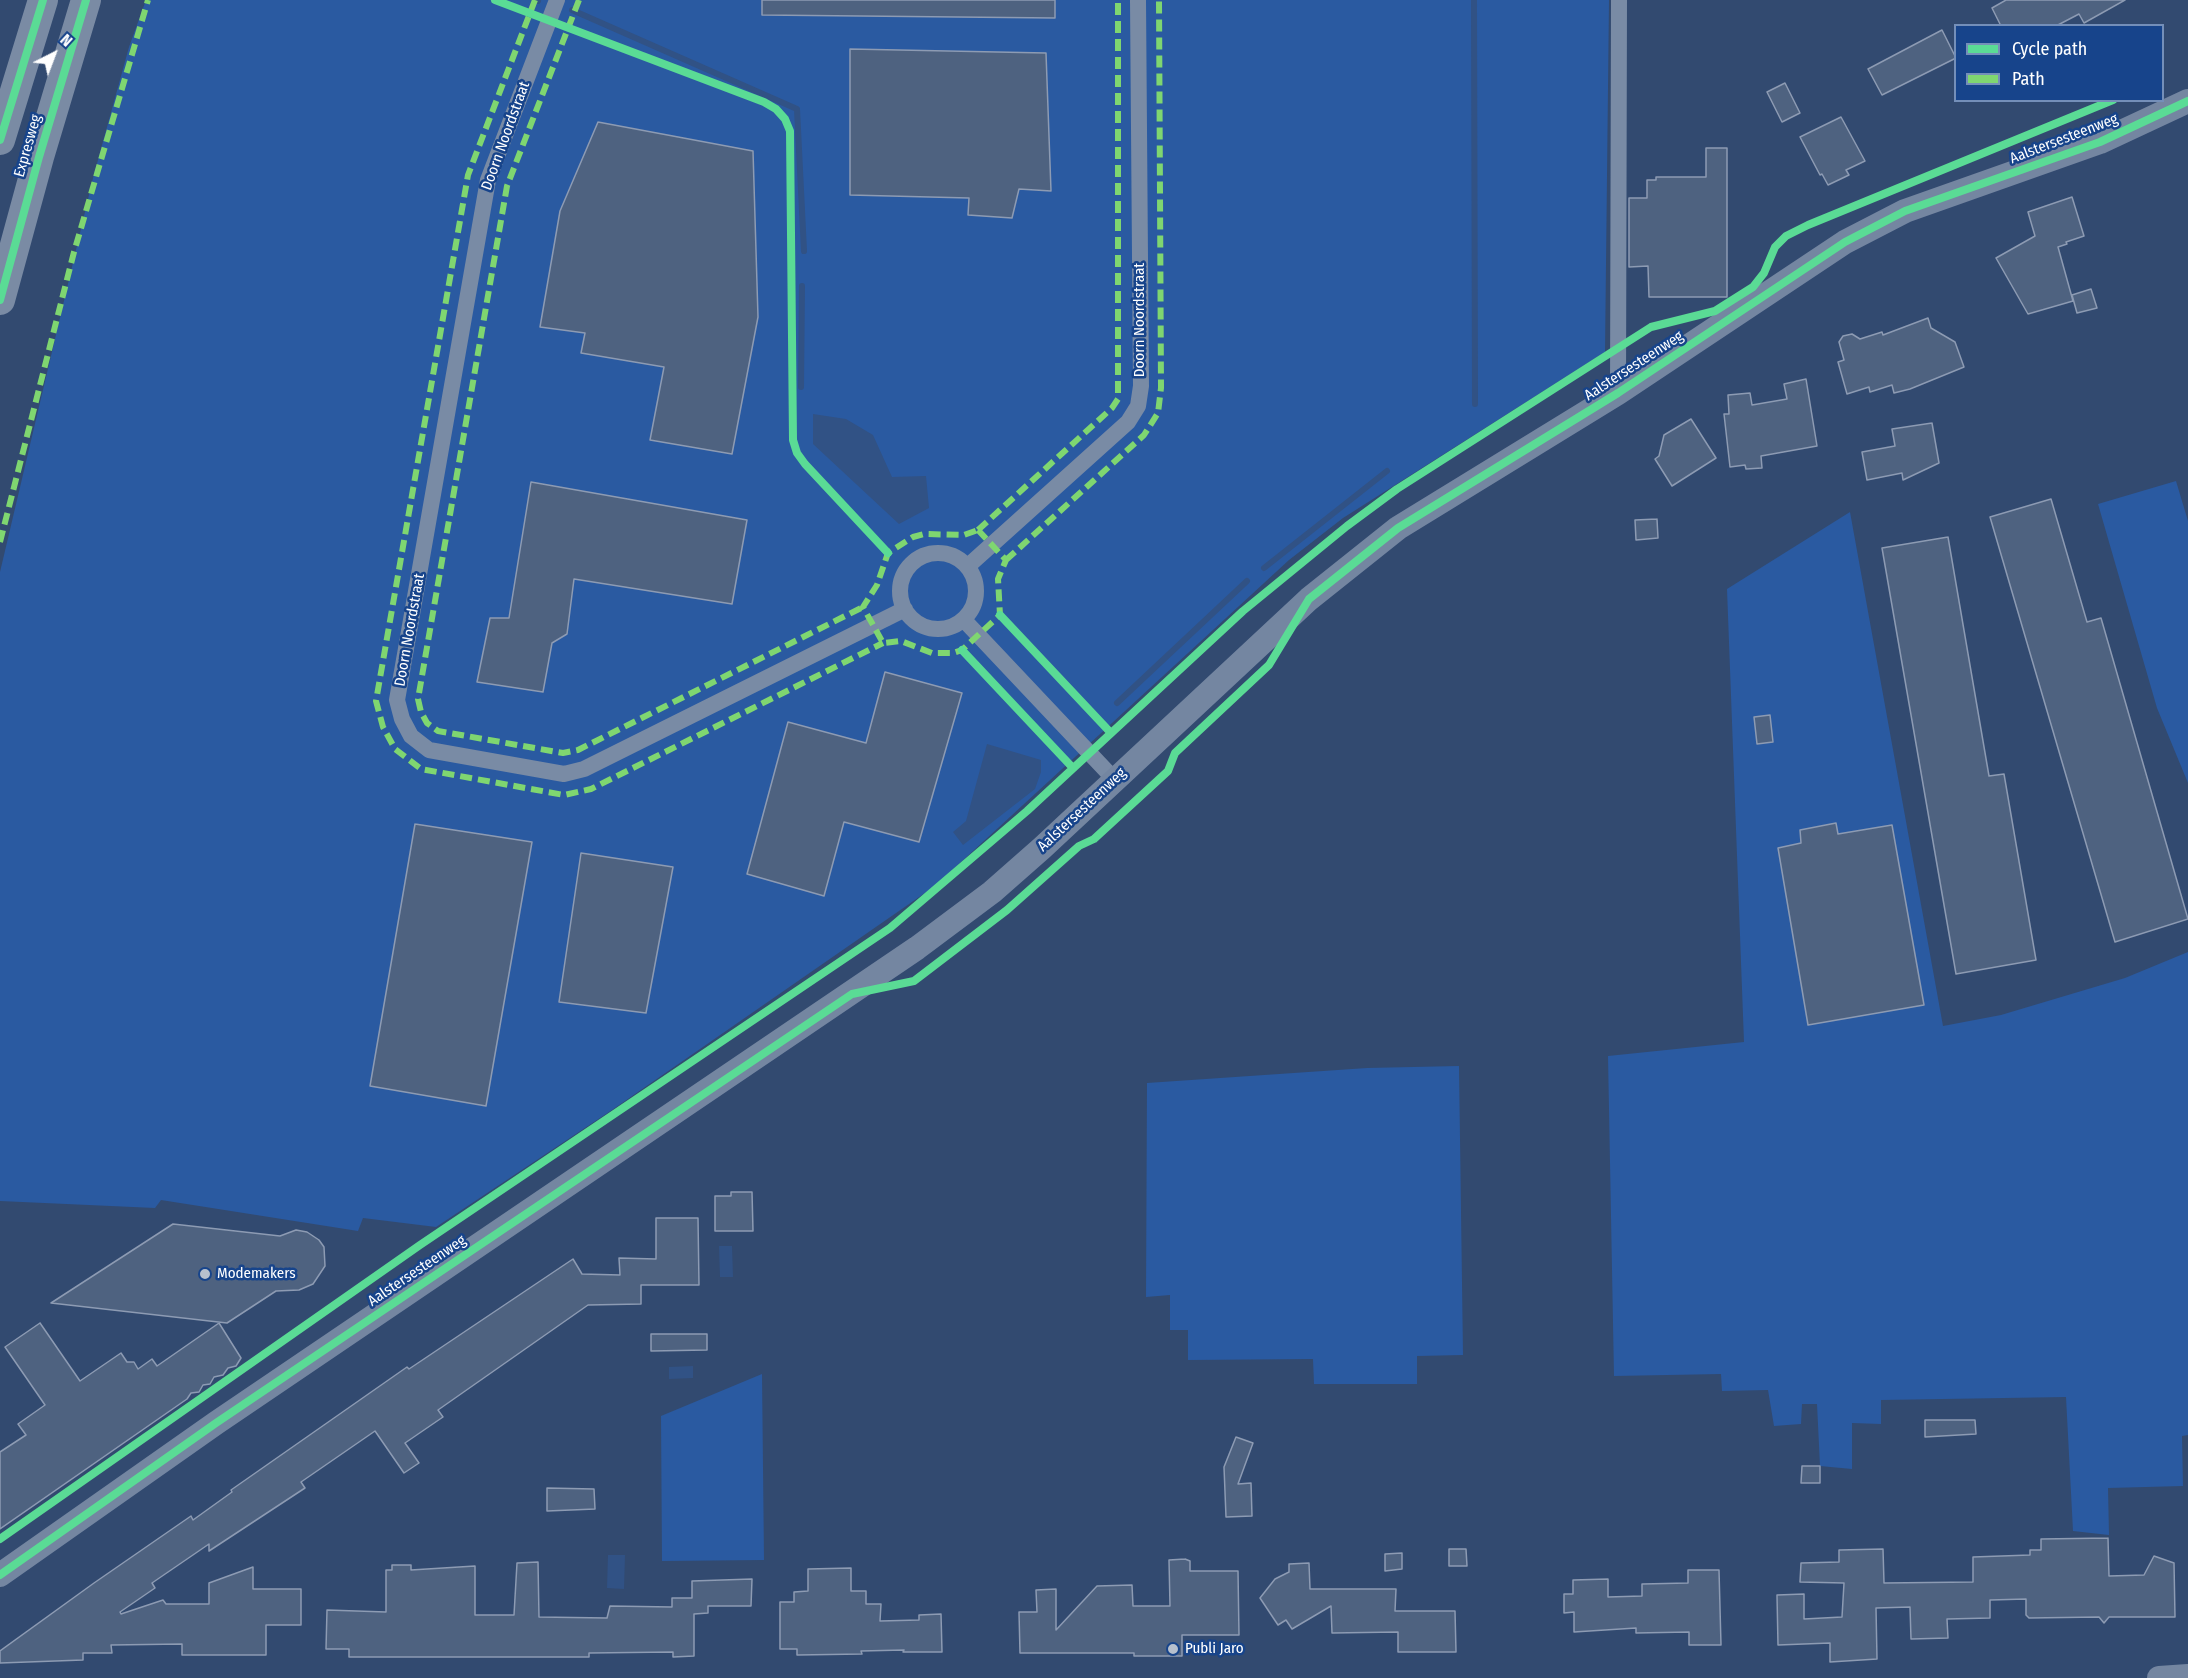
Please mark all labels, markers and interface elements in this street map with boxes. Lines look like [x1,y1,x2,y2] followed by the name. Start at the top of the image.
[24,24,84,84] north arrow
[1954,24,2164,102] legend
[56,30,76,51] text: N
[2012,38,2087,60] text: Cycle path
[2012,68,2045,90] text: Path
[478,79,534,193] street label: Doorn Noordstraat
[2007,110,2121,168] street label: Aalstersesteenweg
[10,113,46,179] street label: Expresweg
[1131,263,1149,377] street label: Doorn Noordstraat
[1581,327,1687,405] street label: Aalstersesteenweg
[391,572,429,688] street label: Doorn Noordstraat
[1034,764,1130,856] street label: Aalstersesteenweg
[365,1232,469,1310] street label: Aalstersesteenweg
[217,1265,296,1283] place label: Modemakers
[198,1267,212,1281] marker: Modemakers
[1185,1640,1244,1658] place label: Publi Jaro
[1166,1642,1180,1656] marker: Publi Jaro

